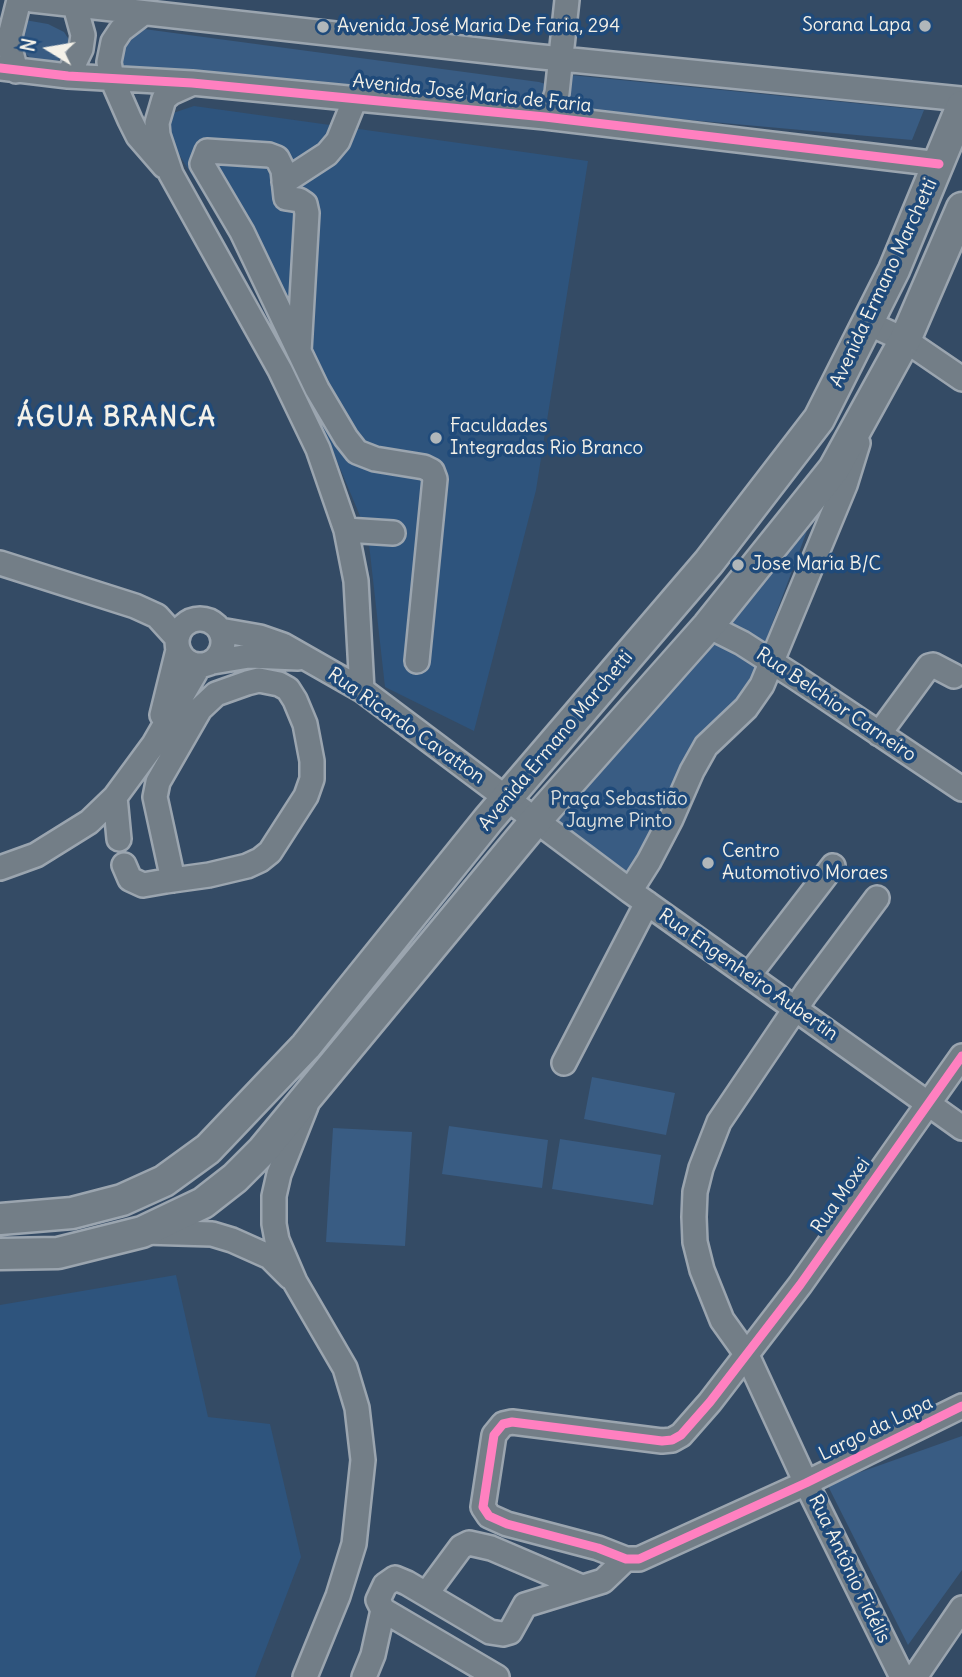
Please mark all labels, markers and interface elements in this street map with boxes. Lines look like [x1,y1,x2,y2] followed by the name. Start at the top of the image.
[14,14,84,84] north arrow
[802,15,911,37] place label: Sorana Lapa
[337,16,620,38] place label: Avenida José Maria De Faria, 294
[917,18,933,34] marker: Sorana Lapa
[315,19,331,35] marker: Avenida José Maria De Faria, 294
[15,36,41,54] text: N
[351,70,593,118] street label: Avenida José Maria de Faria
[826,175,942,391] street label: Avenida Ermano Marchetti
[18,403,216,435] district label: ÁGUA BRANCA
[450,416,643,460] place label: Faculdades Integradas Rio Branco
[428,430,444,446] marker: Faculdades Integradas Rio Branco
[752,554,881,576] place label: Jose Maria B/C
[730,557,746,573] marker: Jose Maria B/C
[752,643,920,767] street label: Rua Belchior Carneiro
[474,647,638,835] street label: Avenida Ermano Marchetti
[323,663,489,789] street label: Rua Ricardo Cavatton
[550,789,688,833] park label: Praça Sebastião Jayme Pinto
[722,841,888,885] place label: Centro Automotivo Moraes
[700,855,716,871] marker: Centro Automotivo Moraes
[654,904,842,1046] street label: Rua Engenheiro Aubertin
[807,1154,875,1238] street label: Rua Moxei
[815,1392,937,1466] street label: Largo da Lapa
[803,1491,895,1647] street label: Rua Antônio Fidélis

